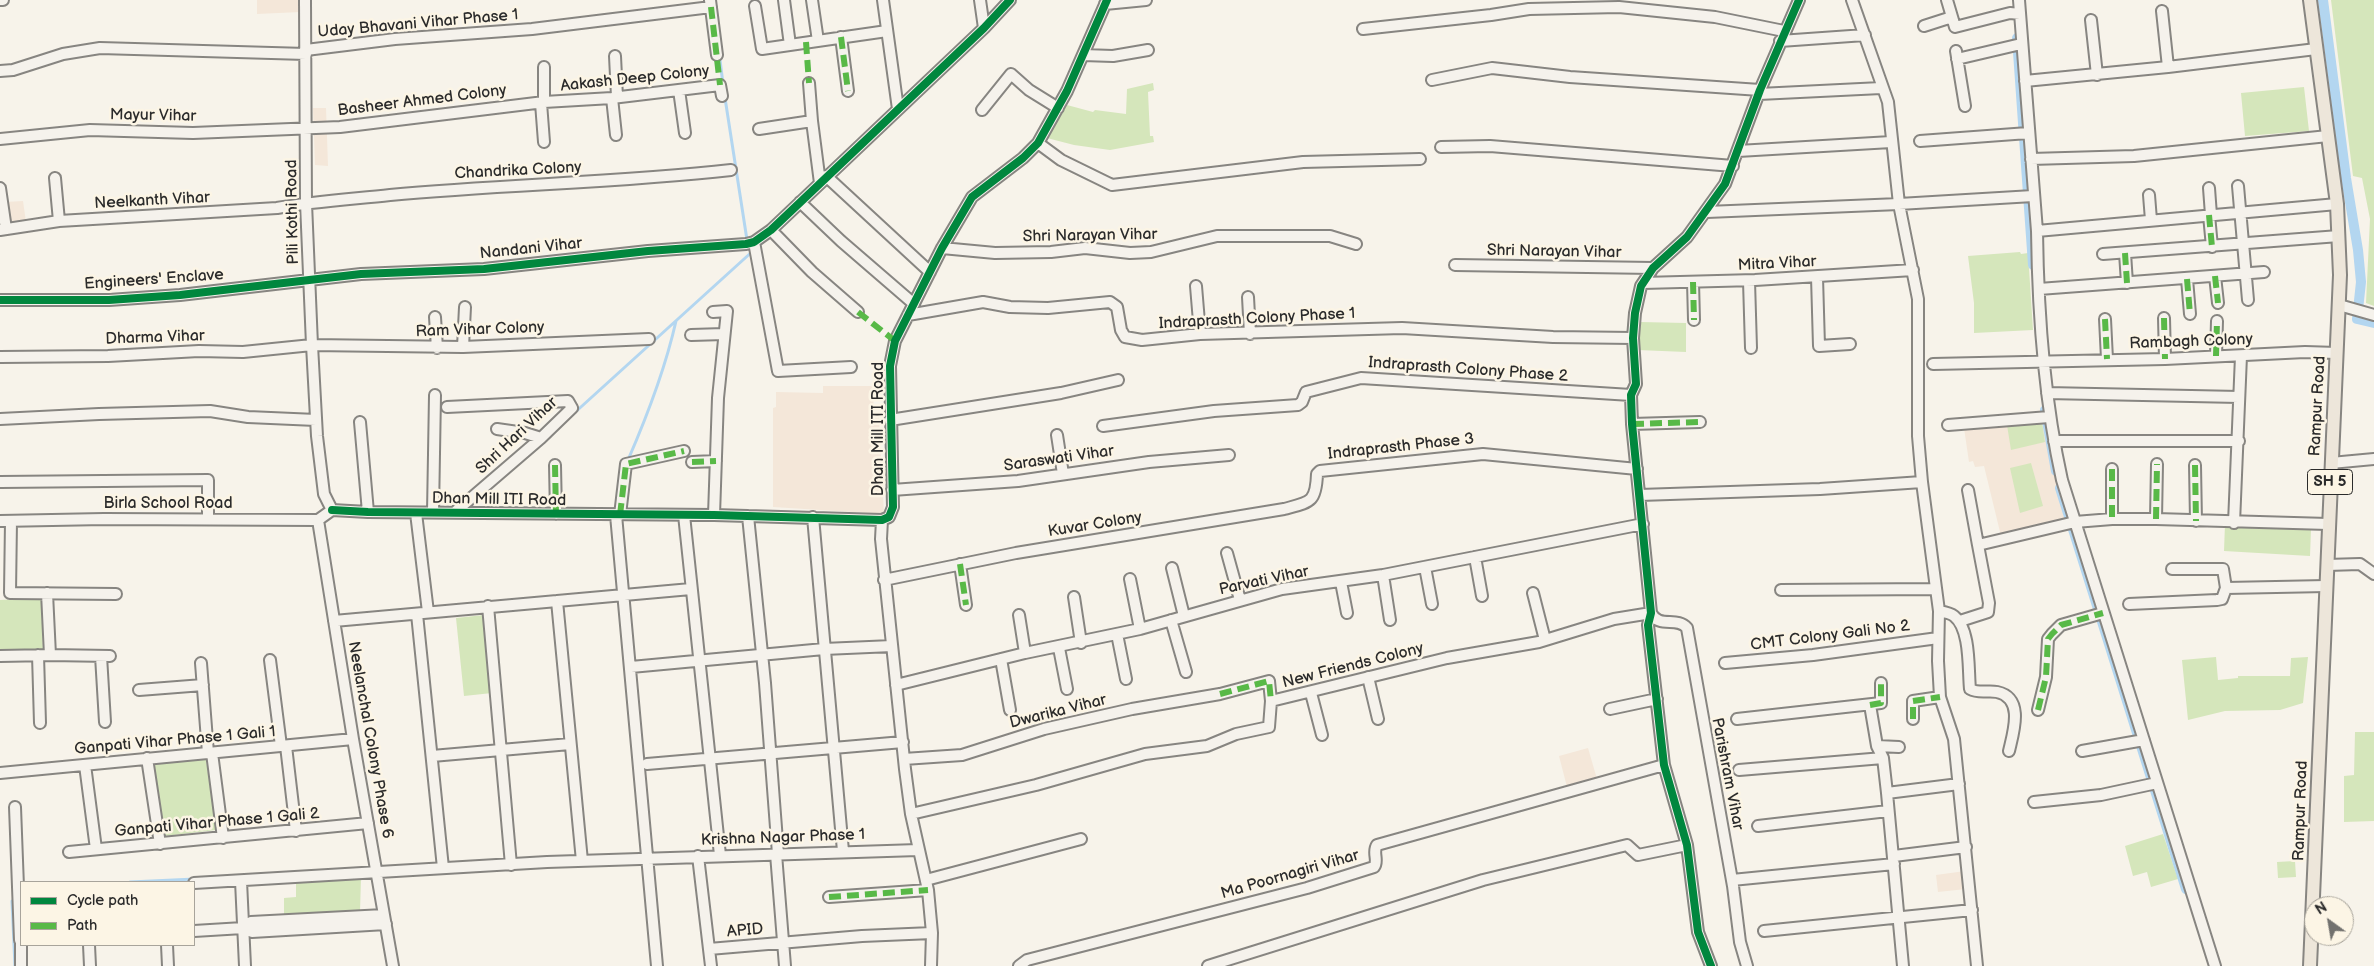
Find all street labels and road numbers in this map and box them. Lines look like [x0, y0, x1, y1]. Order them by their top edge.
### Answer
street label: Uday Bhavani Vihar Phase 1 [317, 6, 519, 42]
street label: Aakash Deep Colony [560, 62, 710, 96]
street label: Basheer Ahmed Colony [336, 81, 508, 121]
street label: Mayur Vihar [110, 106, 196, 126]
street label: Chandrika Colony [454, 158, 582, 184]
street label: Pili Kothi Road [282, 159, 304, 265]
street label: Neelkanth Vihar [94, 188, 210, 214]
street label: Shri Narayan Vihar [1023, 225, 1157, 247]
street label: Nandani Vihar [479, 234, 583, 264]
street label: Shri Narayan Vihar [1487, 241, 1621, 263]
street label: Mitra Vihar [1737, 252, 1817, 276]
street label: Engineers' Enclave [84, 266, 224, 294]
street label: Indraprasth Colony Phase 1 [1158, 304, 1356, 334]
street label: Ram Vihar Colony [415, 318, 545, 342]
street label: Dharma Vihar [105, 327, 205, 349]
street label: Rambagh Colony [2129, 330, 2253, 354]
street label: Indraprasth Colony Phase 2 [1367, 353, 1569, 387]
street label: Rampur Road [2306, 355, 2330, 457]
street label: Dhan Mill ITI Road [869, 362, 889, 496]
street label: Shri Hari Vihar [472, 393, 562, 479]
street label: Indraprasth Phase 3 [1327, 430, 1475, 464]
street label: Saraswati Vihar [1003, 442, 1115, 476]
road number: SH 5 [2308, 470, 2352, 494]
street label: Dhan Mill ITI Road [432, 489, 566, 511]
street label: Birla School Road [103, 494, 233, 514]
street label: Kuvar Colony [1047, 508, 1143, 542]
street label: Parvati Vihar [1217, 562, 1311, 600]
street label: CMT Colony Gali No 2 [1749, 617, 1911, 655]
street label: New Friends Colony [1280, 639, 1426, 693]
street label: Neelanchal Colony Phase 6 [343, 640, 397, 840]
street label: Dwarika Vihar [1008, 691, 1108, 733]
street label: Parishram Vihar [1707, 716, 1747, 832]
street label: Ganpati Vihar Phase 1 Gali 1 [73, 723, 277, 759]
street label: Rampur Road [2290, 760, 2312, 862]
street label: Ganpati Vihar Phase 1 Gali 2 [114, 804, 320, 842]
street label: Krishna Nagar Phase 1 [701, 826, 865, 850]
street label: Ma Poornagiri Vihar [1219, 846, 1361, 904]
street label: APID [726, 920, 764, 942]

